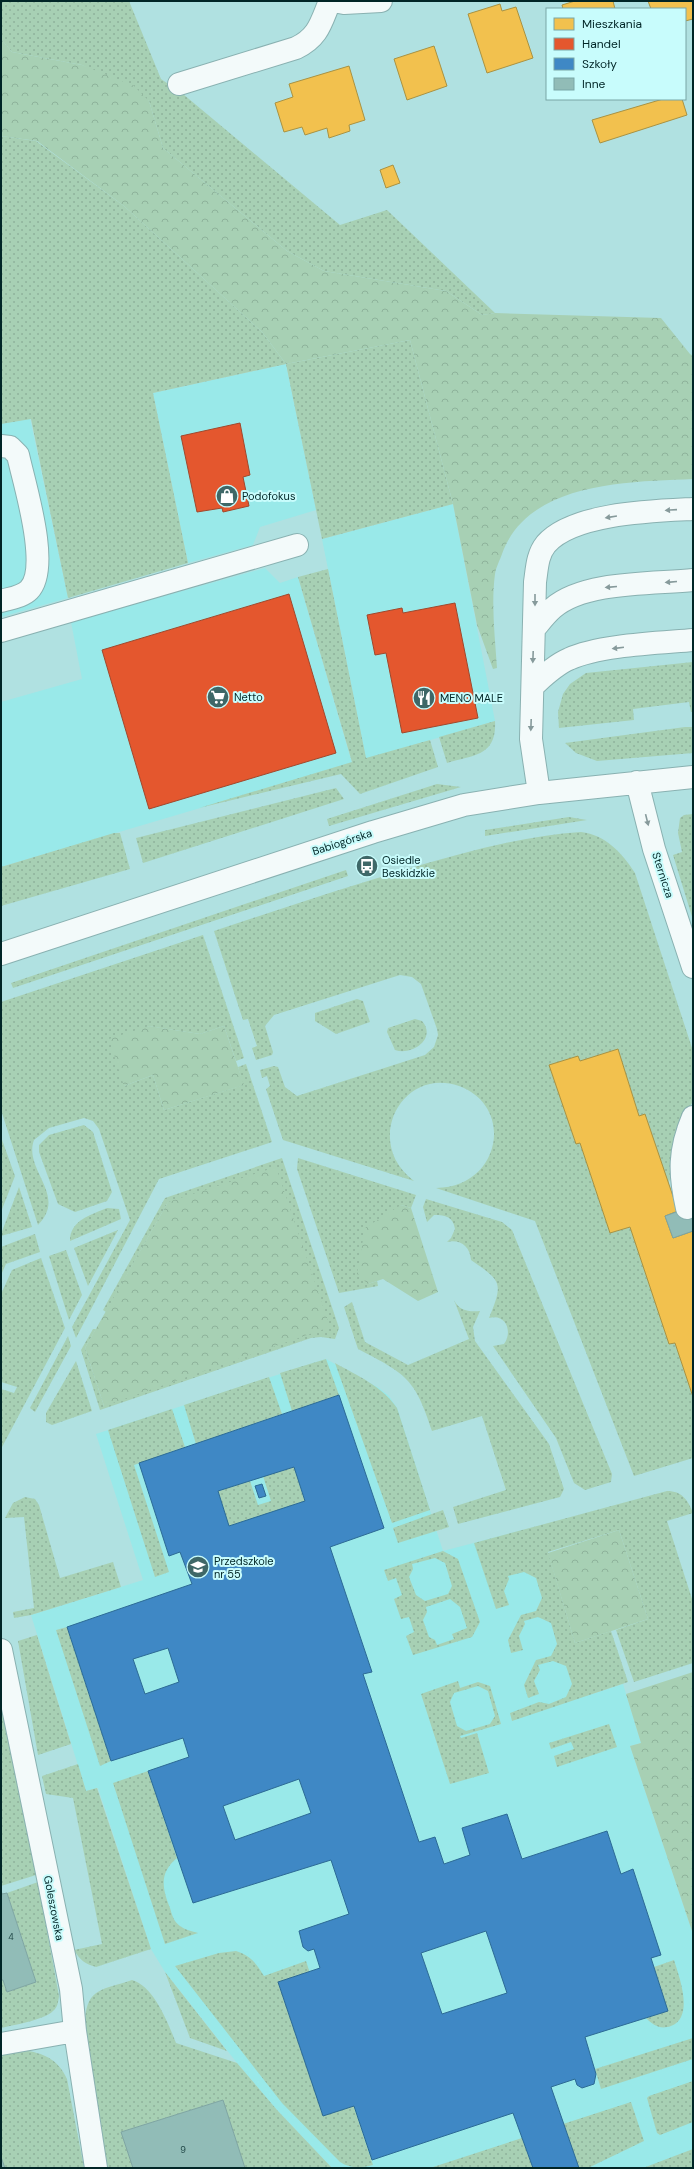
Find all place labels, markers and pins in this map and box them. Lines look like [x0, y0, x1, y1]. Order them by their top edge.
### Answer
shop icon: Podofokus [214, 483, 240, 509]
place label: Podofokus [242, 489, 295, 503]
supermarket icon: Netto [205, 684, 231, 710]
restaurant icon: MENO MALE [411, 685, 437, 711]
place label: Netto [234, 690, 263, 704]
place label: MENO MALE [440, 691, 503, 705]
bus stop icon: Osiedle Beskidzkie [354, 853, 380, 879]
place label: Osiedle Beskidzkie [382, 853, 435, 880]
school or university icon: Przedszkole nr 55 [185, 1554, 211, 1580]
place label: Przedszkole nr 55 [214, 1554, 274, 1581]

